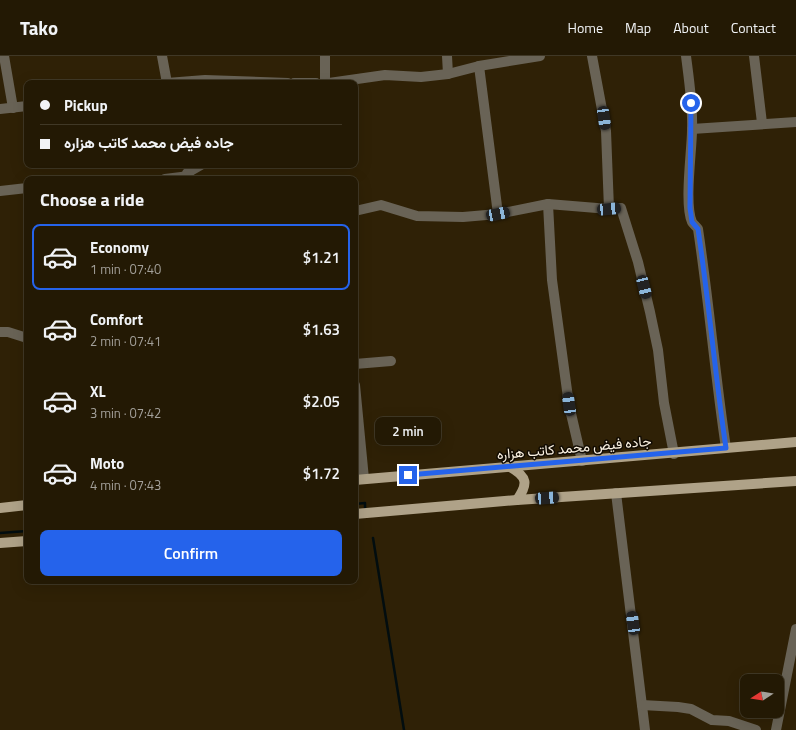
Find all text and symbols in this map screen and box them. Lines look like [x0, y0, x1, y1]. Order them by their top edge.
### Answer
text: Tako [20, 13, 58, 42]
text: Home [568, 17, 603, 38]
text: Map [625, 17, 651, 38]
text: About [673, 17, 709, 38]
text: Contact [731, 17, 776, 38]
text: Pickup [64, 94, 108, 117]
route start [682, 94, 700, 112]
car [596, 105, 612, 131]
text: جاده فیض محمد کاتب هزاره [64, 131, 234, 154]
text: Choose a ride [40, 186, 144, 213]
car [597, 202, 621, 216]
car [485, 206, 511, 222]
text: Economy [90, 236, 149, 259]
icon: car [42, 239, 78, 275]
text: $1.21 [303, 246, 340, 269]
text: 1 min · 07:40 [90, 259, 161, 279]
car [635, 274, 653, 300]
text: Comfort [90, 308, 143, 331]
icon: car [42, 311, 78, 347]
text: $1.63 [303, 318, 340, 341]
text: 2 min · 07:41 [90, 331, 161, 351]
text: XL [90, 380, 106, 403]
icon: car [42, 383, 78, 419]
text: $2.05 [303, 390, 340, 413]
car [561, 391, 577, 417]
text: 3 min · 07:42 [90, 403, 161, 423]
callout: 2 min [375, 417, 441, 445]
text: 2 min [392, 421, 424, 441]
street label: جاده فیض محمد کاتب هزاره [496, 430, 652, 464]
text: Moto [90, 452, 124, 475]
icon: car [42, 455, 78, 491]
text: $1.72 [303, 462, 340, 485]
route end [399, 466, 417, 484]
text: 4 min · 07:43 [90, 475, 161, 495]
car [535, 491, 559, 505]
button: Confirm [40, 530, 342, 576]
car [625, 610, 641, 636]
north arrow [740, 674, 784, 718]
map controls [740, 674, 784, 718]

